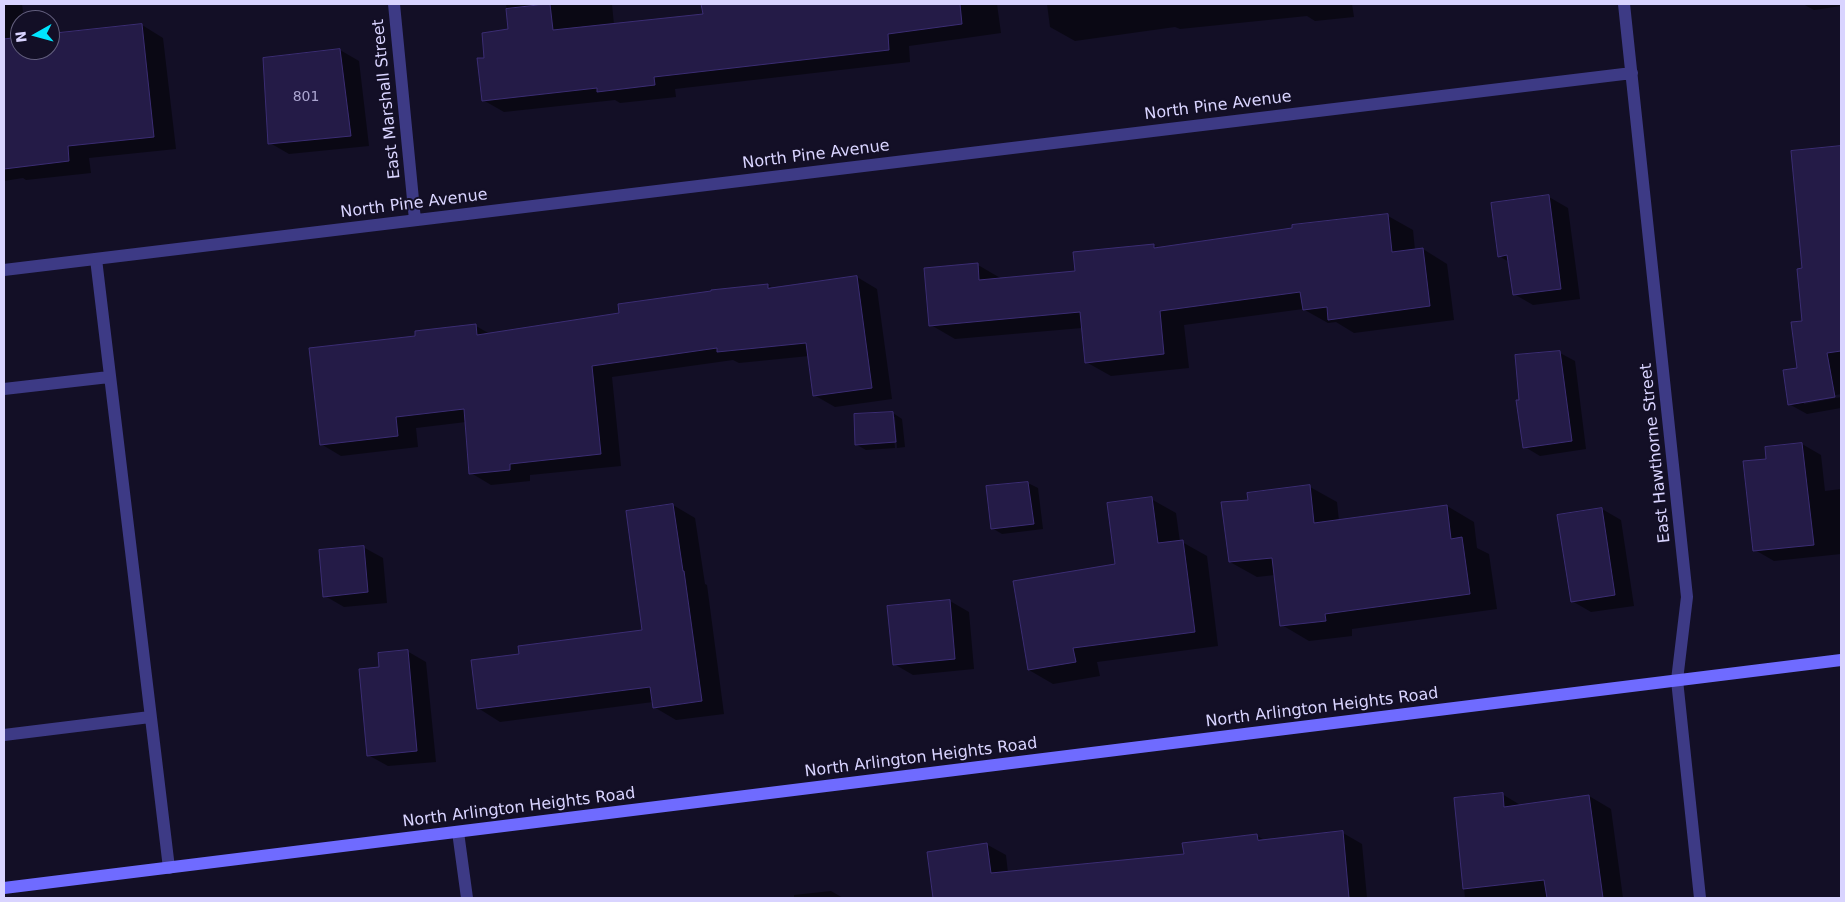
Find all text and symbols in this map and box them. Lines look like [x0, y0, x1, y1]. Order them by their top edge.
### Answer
north arrow [10, 10, 60, 60]
street label: East Marshall Street [369, 18, 405, 180]
text: N [12, 30, 30, 43]
street label: North Pine Avenue [1143, 87, 1293, 125]
house number: 801 [293, 89, 319, 105]
street label: North Pine Avenue [741, 136, 891, 174]
street label: North Pine Avenue [339, 185, 489, 223]
street label: East Hawthorne Street [1637, 362, 1675, 544]
street label: North Arlington Heights Road [1205, 684, 1439, 732]
street label: North Arlington Heights Road [804, 734, 1038, 782]
street label: North Arlington Heights Road [402, 784, 636, 832]

